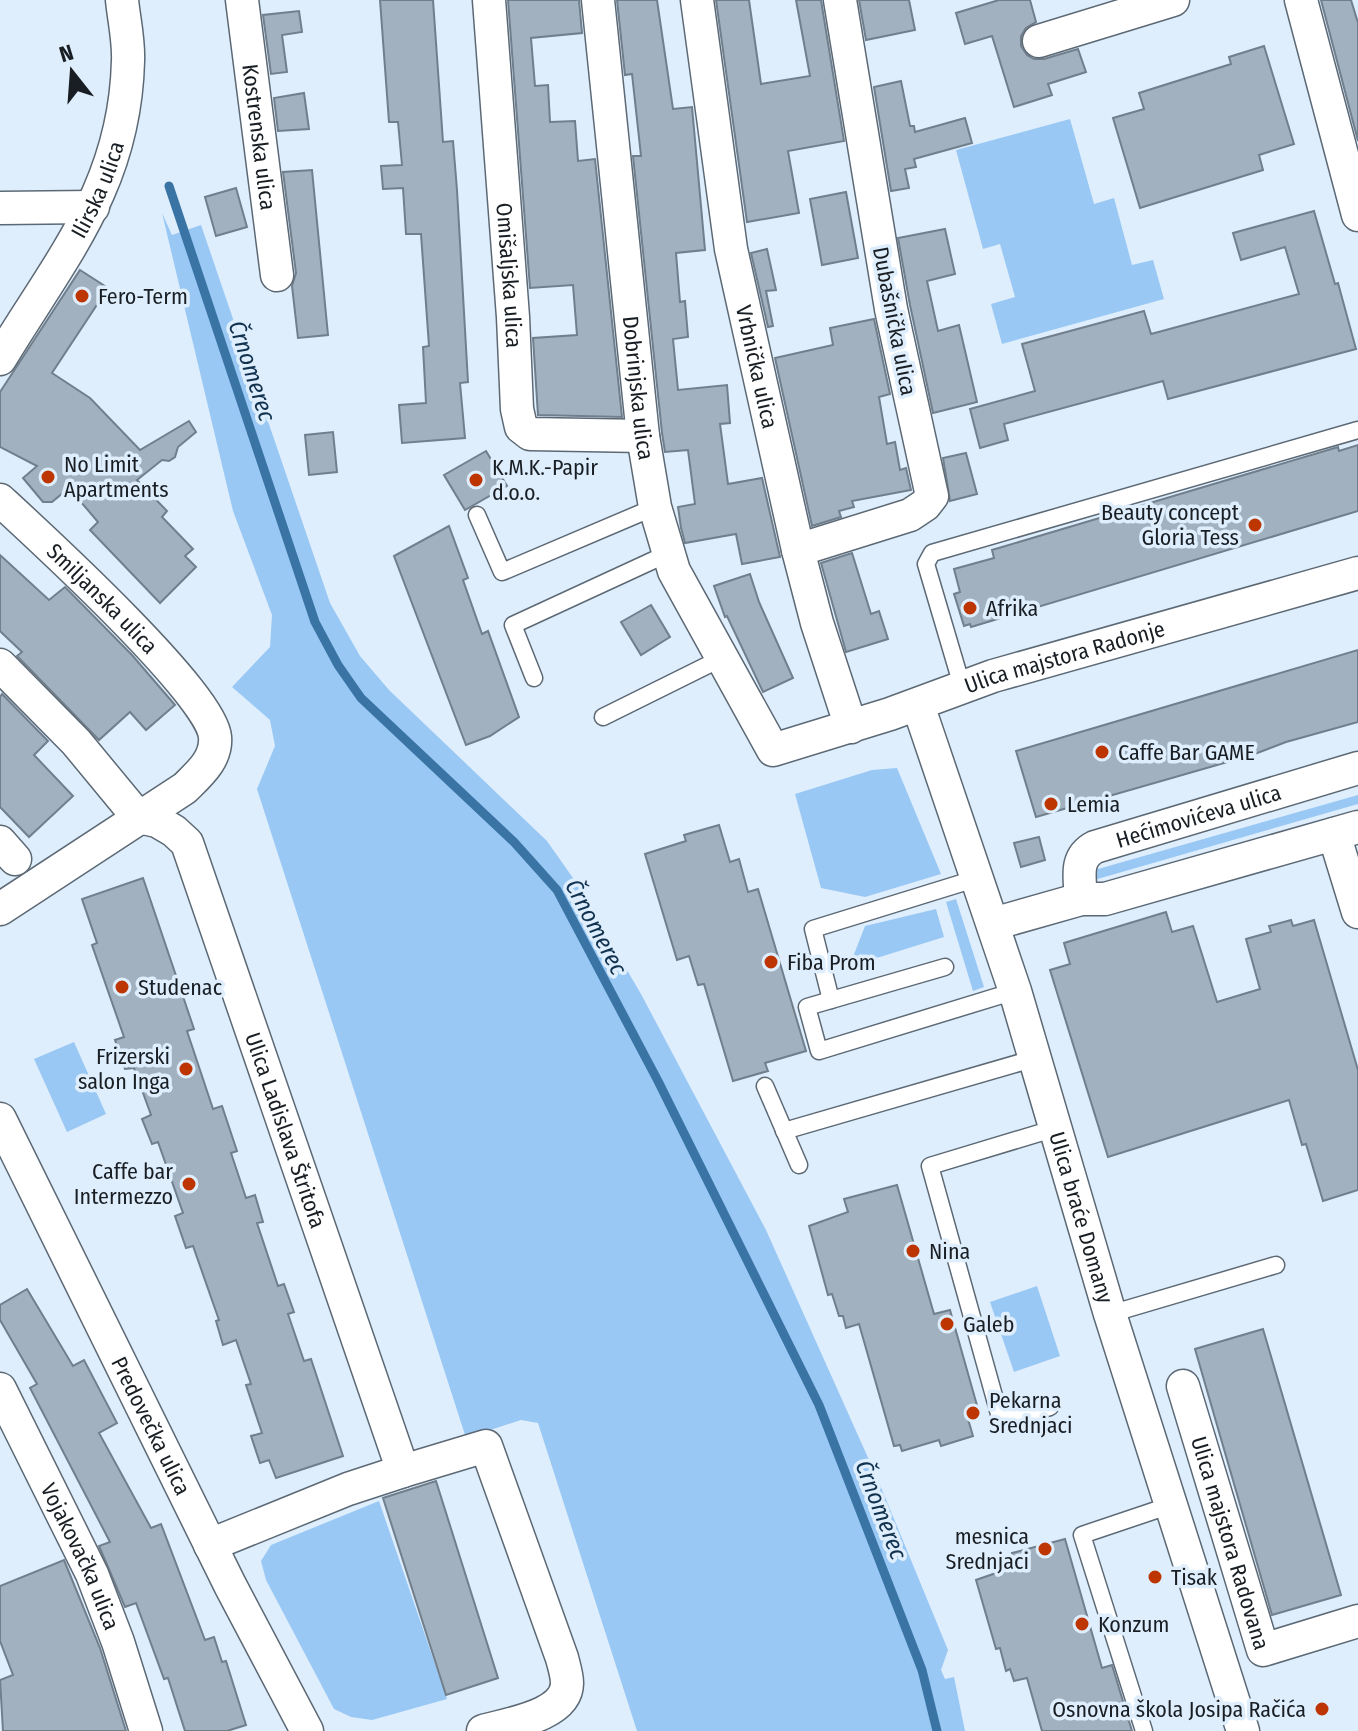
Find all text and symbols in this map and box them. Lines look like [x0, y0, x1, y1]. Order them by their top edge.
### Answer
north arrow [32, 32, 112, 112]
text: N [56, 39, 77, 68]
street label: Kostrenska ulica [236, 62, 282, 212]
street label: Ilirska ulica [65, 138, 130, 243]
street label: Omišaljska ulica [490, 202, 527, 348]
street label: Dubašnička ulica [867, 244, 922, 398]
place label: Fero-Term [98, 283, 188, 310]
marker: Fero-Term [73, 287, 91, 305]
street label: Vrbnička ulica [730, 303, 784, 431]
street label: Dobrinjska ulica [617, 315, 660, 462]
water label: Črnomerec [223, 317, 283, 425]
place label: No Limit Apartments [64, 451, 169, 503]
place label: K.M.K.-Papir d.o.o. [492, 454, 598, 506]
marker: No Limit Apartments [39, 468, 57, 486]
marker: K.M.K.-Papir d.o.o. [467, 471, 485, 489]
place label: Beauty concept Gloria Tess [1101, 499, 1240, 551]
marker: Beauty concept Gloria Tess [1246, 516, 1264, 534]
street label: Smiljanska ulica [41, 538, 163, 660]
place label: Afrika [986, 595, 1038, 622]
marker: Afrika [961, 599, 979, 617]
street label: Ulica majstora Radonje [961, 615, 1168, 699]
place label: Caffe Bar GAME [1118, 739, 1255, 766]
marker: Caffe Bar GAME [1093, 743, 1111, 761]
street label: Hećimovićeva ulica [1113, 779, 1284, 854]
place label: Lemia [1067, 791, 1120, 818]
marker: Lemia [1042, 795, 1060, 813]
water label: Črnomerec [559, 874, 634, 980]
place label: Fiba Prom [787, 949, 876, 976]
marker: Fiba Prom [762, 953, 780, 971]
place label: Studenac [138, 974, 223, 1001]
marker: Studenac [113, 978, 131, 996]
street label: Ulica Ladislava Štritofa [239, 1029, 331, 1232]
place label: Frizerski salon Inga [78, 1043, 170, 1095]
marker: Frizerski salon Inga [177, 1060, 195, 1078]
street label: Ulica braće Domany [1043, 1129, 1119, 1307]
place label: Caffe bar Intermezzo [74, 1158, 173, 1210]
marker: Caffe bar Intermezzo [180, 1175, 198, 1193]
place label: Nina [929, 1238, 970, 1265]
marker: Nina [904, 1242, 922, 1260]
place label: Galeb [963, 1311, 1014, 1338]
marker: Galeb [938, 1315, 956, 1333]
street label: Predovečka ulica [105, 1352, 196, 1500]
place label: Pekarna Srednjaci [989, 1387, 1073, 1439]
marker: Pekarna Srednjaci [964, 1404, 982, 1422]
street label: Ulica majstora Radovana [1185, 1433, 1275, 1653]
water label: Črnomerec [849, 1456, 914, 1564]
street label: Vojakovačka ulica [35, 1479, 125, 1634]
place label: mesnica Srednjaci [945, 1523, 1029, 1575]
marker: mesnica Srednjaci [1036, 1540, 1054, 1558]
place label: Tisak [1171, 1564, 1218, 1591]
marker: Tisak [1146, 1568, 1164, 1586]
place label: Konzum [1098, 1611, 1169, 1638]
marker: Konzum [1073, 1615, 1091, 1633]
place label: Osnovna škola Josipa Račića [1052, 1696, 1306, 1723]
marker: Osnovna škola Josipa Račića [1313, 1700, 1331, 1718]

